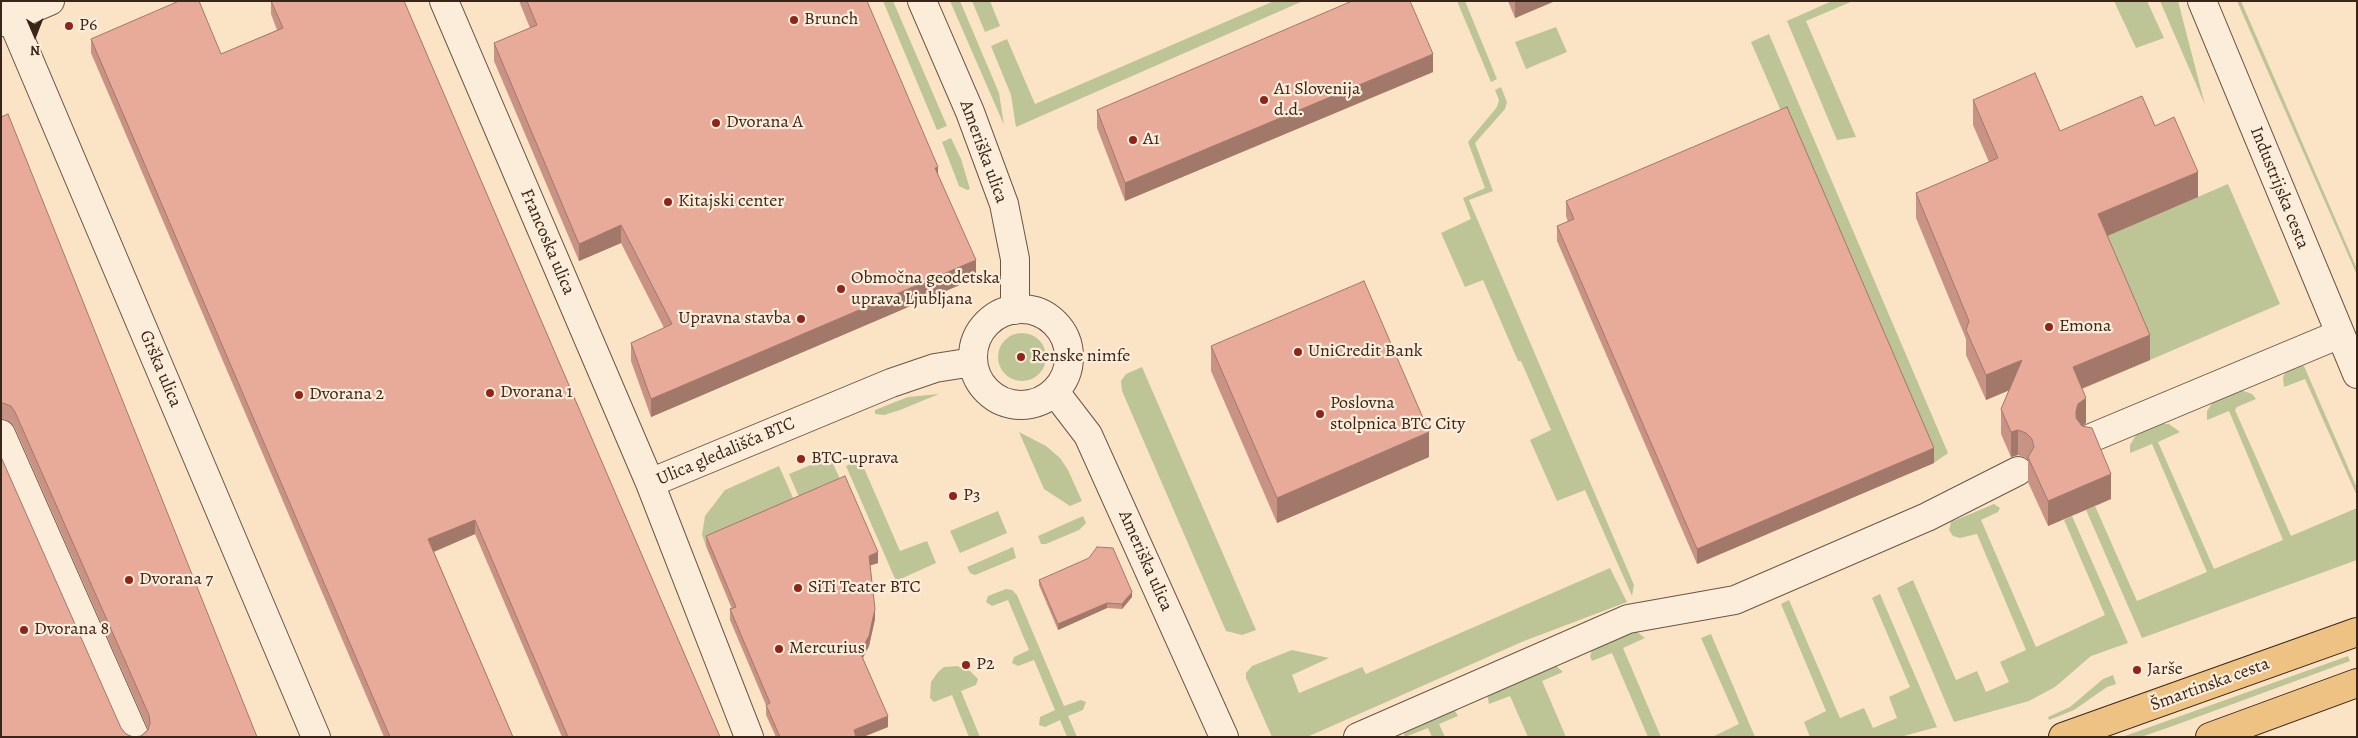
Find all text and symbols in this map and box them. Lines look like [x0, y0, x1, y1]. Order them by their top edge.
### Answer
place label: Brunch [804, 9, 858, 31]
north arrow [10, 10, 60, 60]
marker: Brunch [788, 14, 800, 26]
place label: P6 [79, 15, 97, 37]
marker: P6 [63, 20, 75, 32]
text: N [30, 41, 41, 60]
place label: A1 Slovenija d.d. [1274, 79, 1360, 122]
marker: A1 Slovenija d.d. [1258, 94, 1270, 106]
street label: Ameriška ulica [954, 98, 1012, 206]
place label: Dvorana A [726, 112, 803, 134]
marker: Dvorana A [710, 117, 722, 129]
street label: Industrijska cesta [2245, 124, 2313, 252]
place label: A1 [1143, 129, 1160, 151]
marker: A1 [1127, 134, 1139, 146]
street label: Francoska ulica [515, 186, 579, 298]
place label: Kitajski center [678, 191, 784, 213]
marker: Kitajski center [662, 196, 674, 208]
place label: Območna geodetska uprava Ljubljana [851, 268, 1000, 310]
marker: Območna geodetska uprava Ljubljana [835, 283, 847, 295]
place label: Upravna stavba [678, 308, 791, 330]
marker: Upravna stavba [795, 313, 807, 325]
place label: Emona [2059, 316, 2111, 338]
marker: Emona [2043, 321, 2055, 333]
street label: Grška ulica [134, 327, 186, 411]
place label: UniCredit Bank [1308, 341, 1423, 363]
place label: Renske nimfe [1031, 346, 1130, 368]
marker: UniCredit Bank [1292, 346, 1304, 358]
marker: Renske nimfe [1015, 351, 1027, 363]
place label: Dvorana 1 [500, 382, 573, 404]
place label: Dvorana 2 [309, 384, 384, 406]
marker: Dvorana 1 [484, 387, 496, 399]
marker: Dvorana 2 [293, 389, 305, 401]
place label: Poslovna stolpnica BTC City [1330, 393, 1465, 436]
marker: Poslovna stolpnica BTC City [1314, 408, 1326, 420]
street label: Ulica gledališča BTC [654, 413, 798, 491]
place label: BTC-uprava [811, 448, 899, 470]
marker: BTC-uprava [795, 453, 807, 465]
place label: P3 [963, 485, 980, 507]
marker: P3 [947, 490, 959, 502]
street label: Ameriška ulica [1113, 507, 1177, 615]
place label: Dvorana 7 [139, 569, 213, 591]
marker: Dvorana 7 [123, 574, 135, 586]
place label: SiTi Teater BTC [808, 577, 921, 599]
marker: SiTi Teater BTC [792, 582, 804, 594]
place label: Dvorana 8 [34, 619, 109, 641]
marker: Dvorana 8 [18, 624, 30, 636]
place label: Mercurius [789, 638, 865, 660]
marker: Mercurius [773, 643, 785, 655]
street label: Šmartinska cesta [2147, 653, 2273, 717]
place label: P2 [976, 654, 994, 676]
marker: P2 [960, 659, 972, 671]
place label: Jarše [2147, 659, 2183, 681]
marker: Jarše [2131, 664, 2143, 676]

